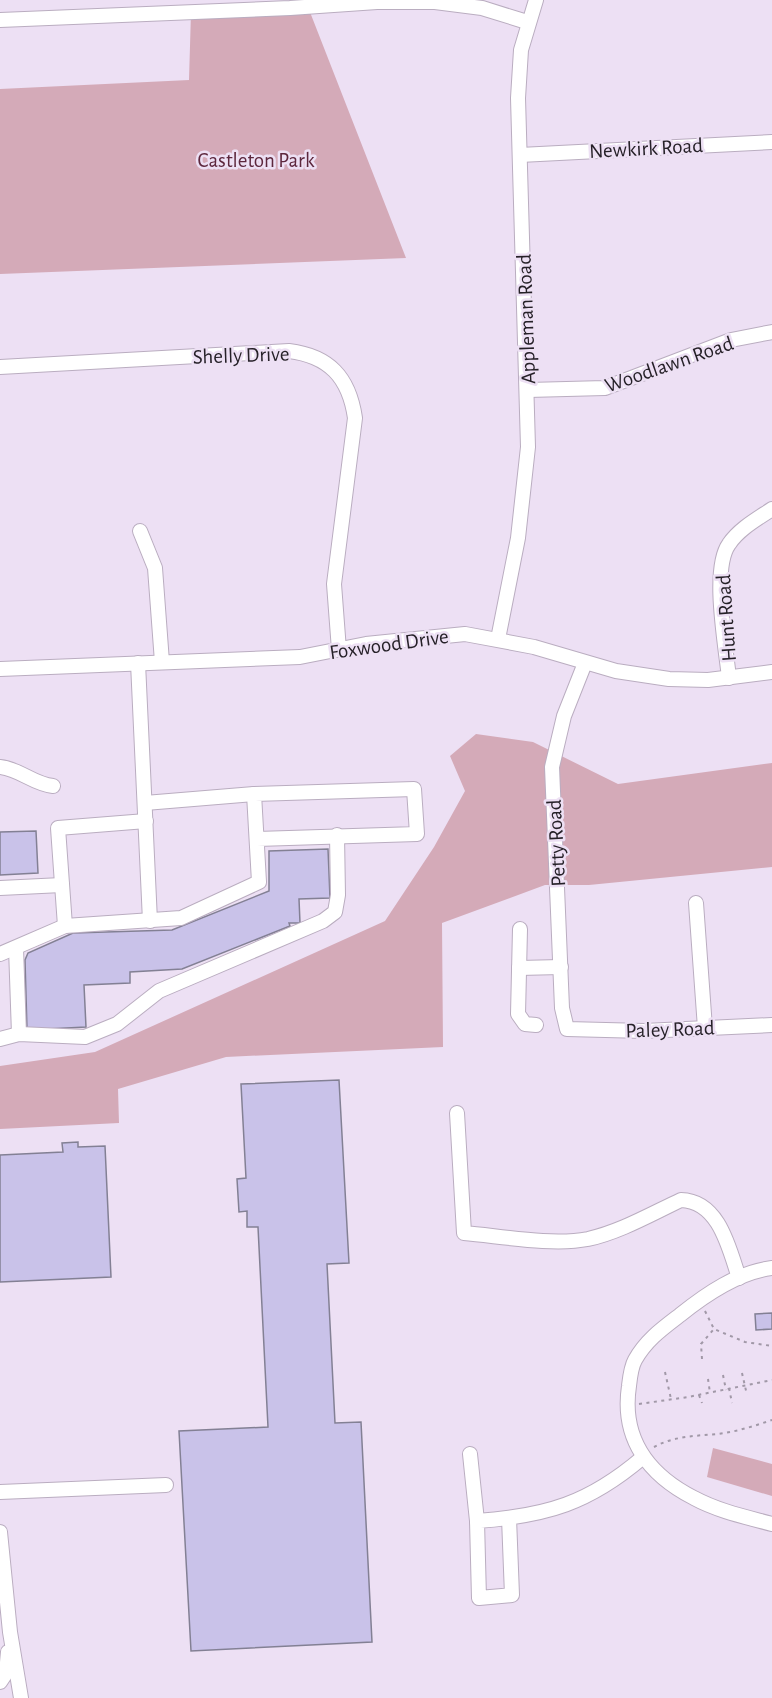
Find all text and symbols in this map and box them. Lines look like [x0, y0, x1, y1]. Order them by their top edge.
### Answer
street label: Newkirk Road [589, 135, 704, 162]
park label: Castleton Park [197, 150, 315, 171]
street label: Appleman Road [514, 253, 539, 384]
street label: Woodlawn Road [602, 333, 736, 396]
street label: Shelly Drive [192, 343, 290, 368]
street label: Hunt Road [713, 574, 740, 662]
street label: Foxwood Drive [328, 626, 450, 663]
street label: Petty Road [544, 799, 569, 887]
street label: Paley Road [625, 1017, 715, 1042]

